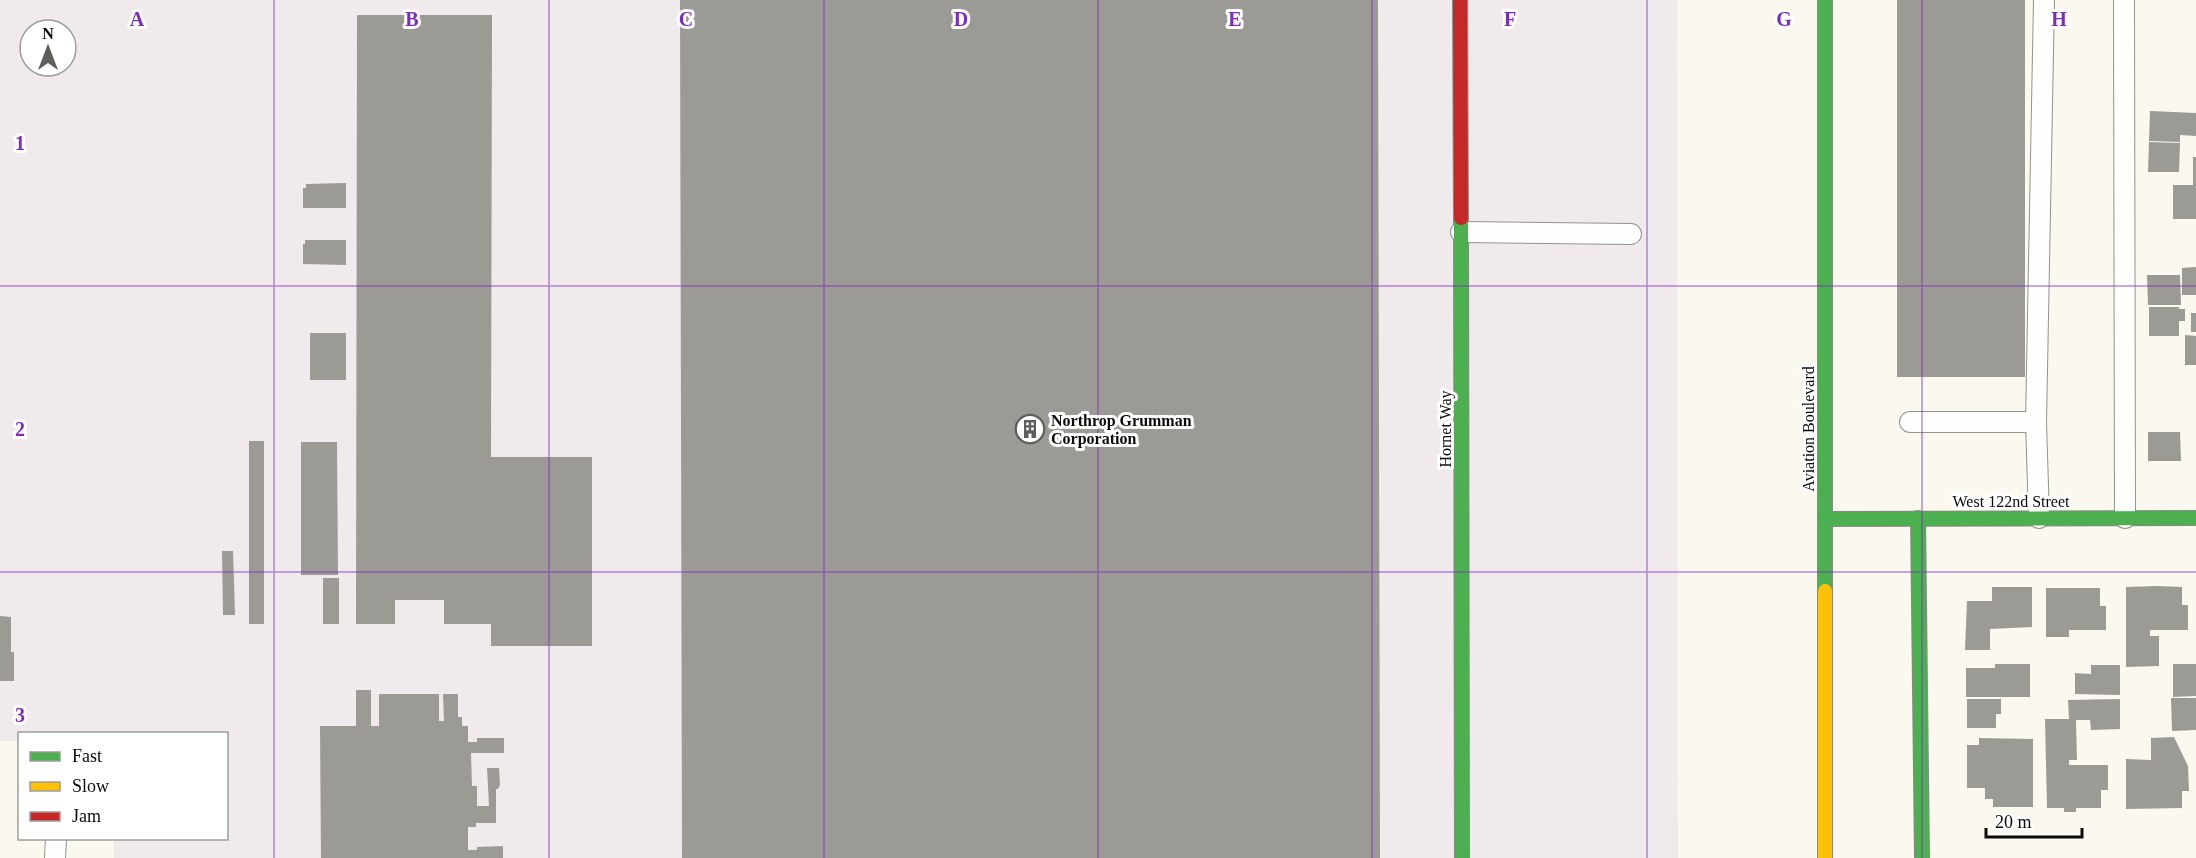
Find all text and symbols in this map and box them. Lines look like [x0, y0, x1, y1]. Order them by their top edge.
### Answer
text: A [130, 8, 145, 30]
text: B [405, 8, 419, 30]
text: C [679, 8, 693, 30]
text: D [954, 8, 968, 30]
text: E [1228, 8, 1242, 30]
text: F [1504, 8, 1516, 30]
text: G [1776, 8, 1792, 30]
text: H [2051, 8, 2067, 30]
north arrow [18, 18, 78, 78]
text: N [42, 25, 54, 42]
text: 1 [15, 132, 25, 154]
street label: Aviation Boulevard [1800, 366, 1817, 492]
street label: Hornet Way [1437, 390, 1455, 468]
place label: Northrop Grumman Corporation [1051, 412, 1192, 448]
building icon: Northrop Grumman Corporation [1014, 413, 1046, 445]
text: 2 [15, 418, 25, 440]
street label: West 122nd Street [1953, 493, 2070, 510]
text: 3 [15, 704, 25, 726]
legend [18, 732, 228, 840]
text: Fast [72, 746, 102, 766]
text: Slow [72, 776, 109, 796]
scale bar [1986, 801, 2082, 839]
text: Jam [72, 806, 101, 826]
text: 20 m [1995, 812, 2032, 832]

